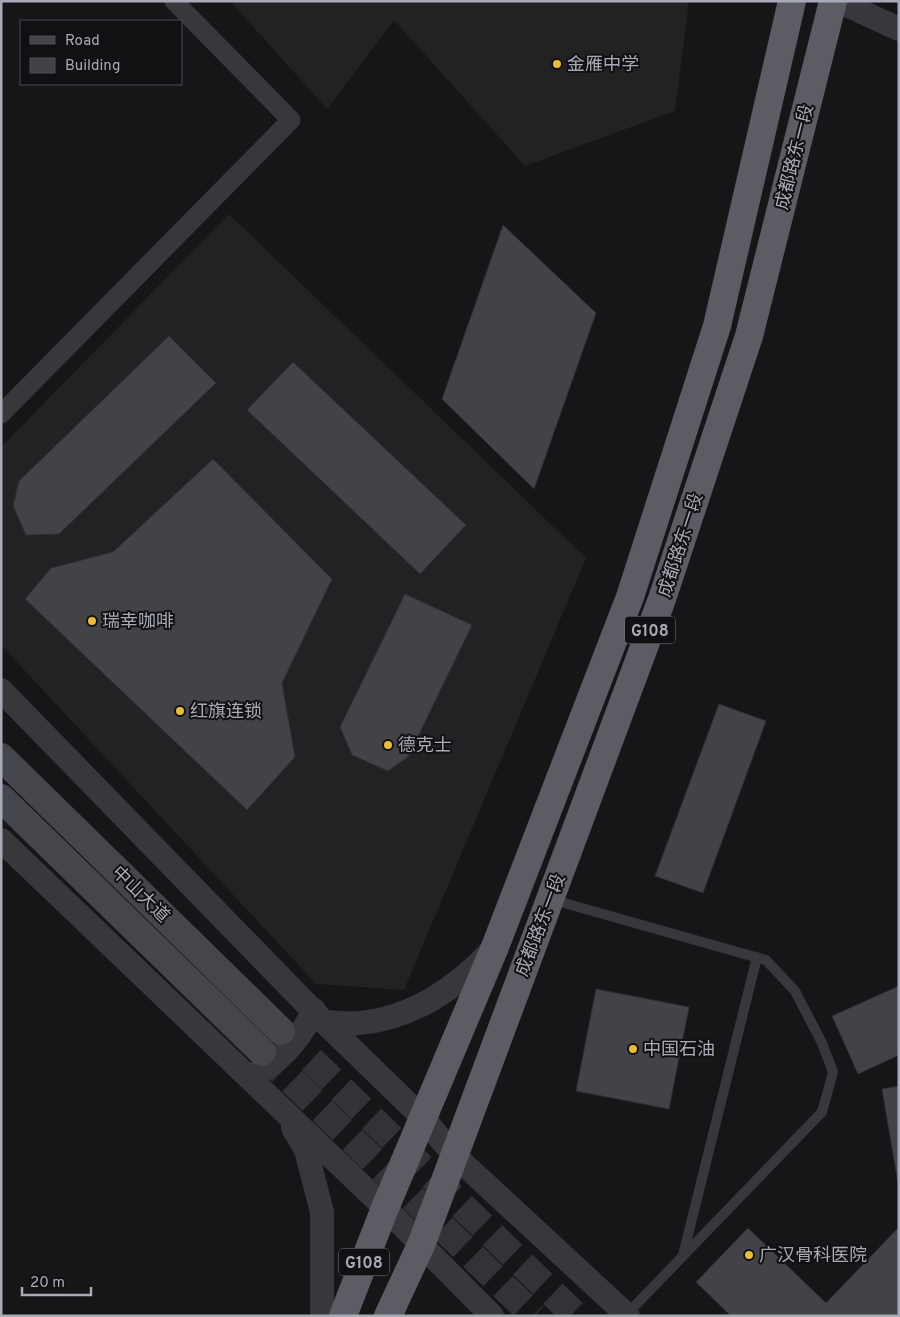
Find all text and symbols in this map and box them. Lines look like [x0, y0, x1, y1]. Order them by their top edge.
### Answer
legend [20, 20, 182, 85]
text: Road [65, 32, 100, 51]
place label: 金雁中学 [567, 54, 639, 77]
text: Building [65, 57, 120, 76]
marker: 金雁中学 [551, 58, 563, 70]
street label: 成都路东一段 [771, 102, 820, 213]
street label: 成都路东一段 [654, 491, 709, 600]
place label: 瑞幸咖啡 [102, 611, 174, 634]
marker: 瑞幸咖啡 [86, 615, 98, 627]
road number: G108 [625, 616, 675, 644]
place label: 红旗连锁 [190, 701, 262, 724]
marker: 红旗连锁 [174, 705, 186, 717]
place label: 德克士 [398, 735, 452, 758]
marker: 德克士 [382, 739, 394, 751]
street label: 中山大道 [106, 862, 174, 928]
street label: 成都路东一段 [511, 871, 571, 980]
place label: 中国石油 [643, 1039, 715, 1062]
marker: 中国石油 [627, 1043, 639, 1055]
place label: 广汉骨科医院 [759, 1245, 867, 1268]
road number: G108 [339, 1248, 389, 1276]
marker: 广汉骨科医院 [743, 1249, 755, 1261]
scale bar [22, 1264, 91, 1296]
text: 20 m [30, 1274, 65, 1293]

